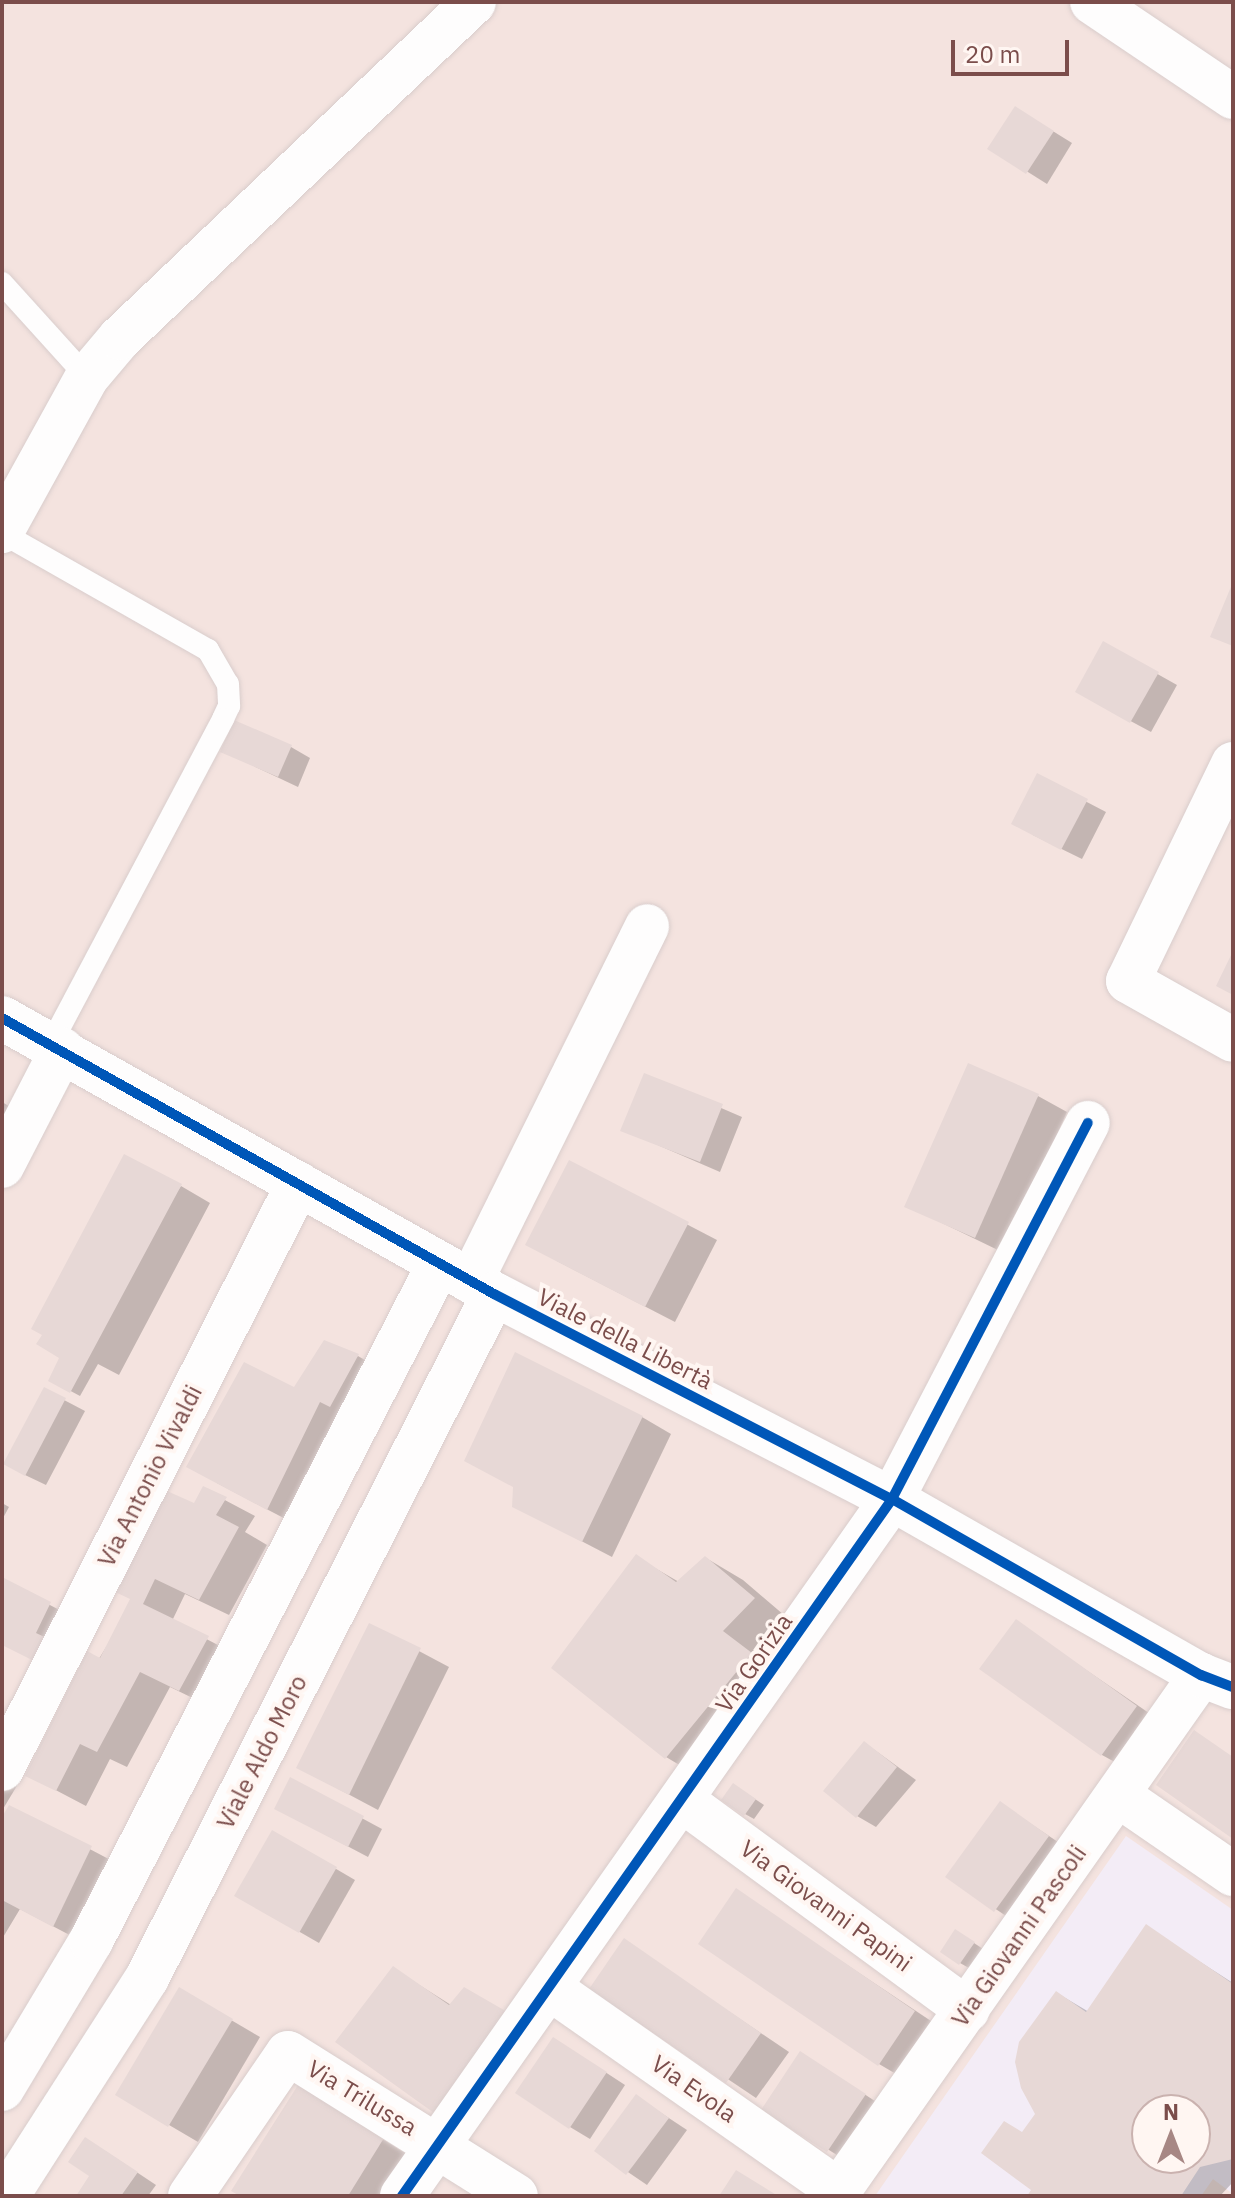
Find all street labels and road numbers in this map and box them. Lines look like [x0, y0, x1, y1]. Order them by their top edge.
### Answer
street label: Viale della Libertà [533, 1282, 717, 1396]
street label: Via Antonio Vivaldi [92, 1380, 208, 1572]
street label: Via Gorizia [710, 1608, 798, 1718]
street label: Viale Aldo Moro [211, 1670, 313, 1834]
street label: Via Giovanni Papini [735, 1834, 917, 1978]
street label: Via Giovanni Pascoli [946, 1840, 1092, 2032]
street label: Via Evola [646, 2049, 742, 2129]
street label: Via Trilussa [302, 2054, 422, 2142]

